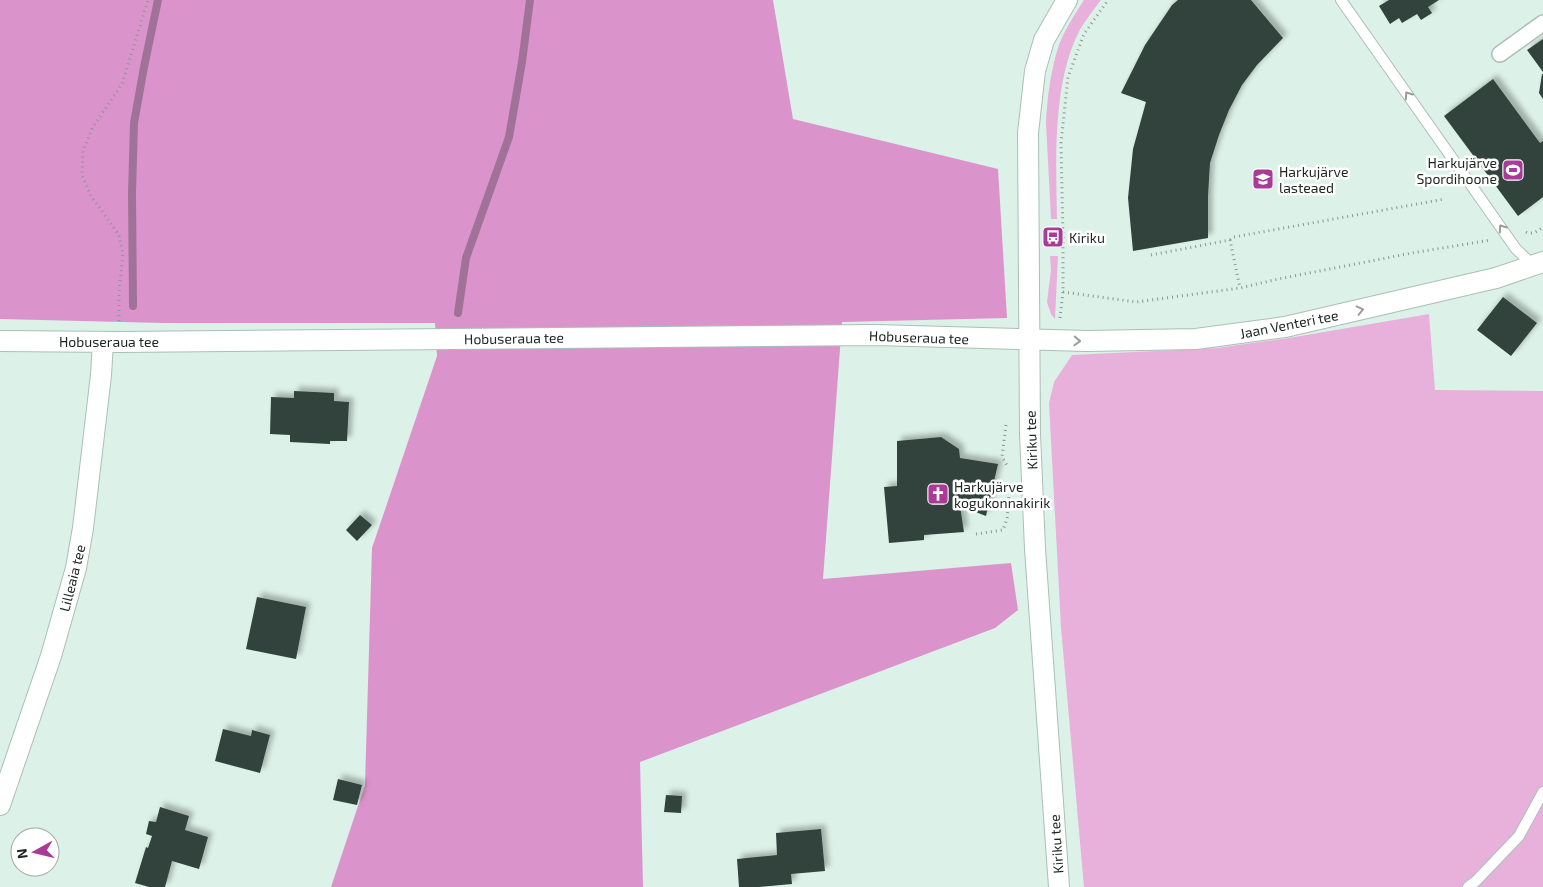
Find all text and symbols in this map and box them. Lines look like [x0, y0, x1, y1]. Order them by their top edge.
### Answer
one-way arrow [1405, 91, 1414, 101]
place label: Harkujärve Spordihoone [1416, 154, 1497, 187]
sports icon: Harkujärve Spordihoone [1501, 158, 1525, 182]
place label: Harkujärve lasteaed [1279, 163, 1348, 196]
school or university icon: Harkujärve lasteaed [1251, 167, 1275, 191]
one-way arrow [1499, 224, 1508, 234]
bus stop icon: Kiriku [1041, 225, 1065, 249]
place label: Kiriku [1069, 229, 1105, 246]
one-way arrow [1355, 305, 1364, 316]
street label: Jaan Venteri tee [1238, 306, 1340, 342]
street label: Hobuseraua tee [869, 327, 969, 347]
street label: Hobuseraua tee [464, 329, 564, 347]
street label: Hobuseraua tee [59, 333, 159, 350]
one-way arrow [1074, 335, 1082, 346]
street label: Kiriku tee [1021, 410, 1041, 470]
place label: Harkujärve kogukonnakirik [954, 478, 1050, 511]
church icon: Harkujärve kogukonnakirik [926, 482, 950, 506]
street label: Lilleaia tee [55, 543, 89, 613]
street label: Kiriku tee [1045, 814, 1067, 874]
north arrow [10, 827, 60, 877]
text: N [13, 848, 31, 860]

